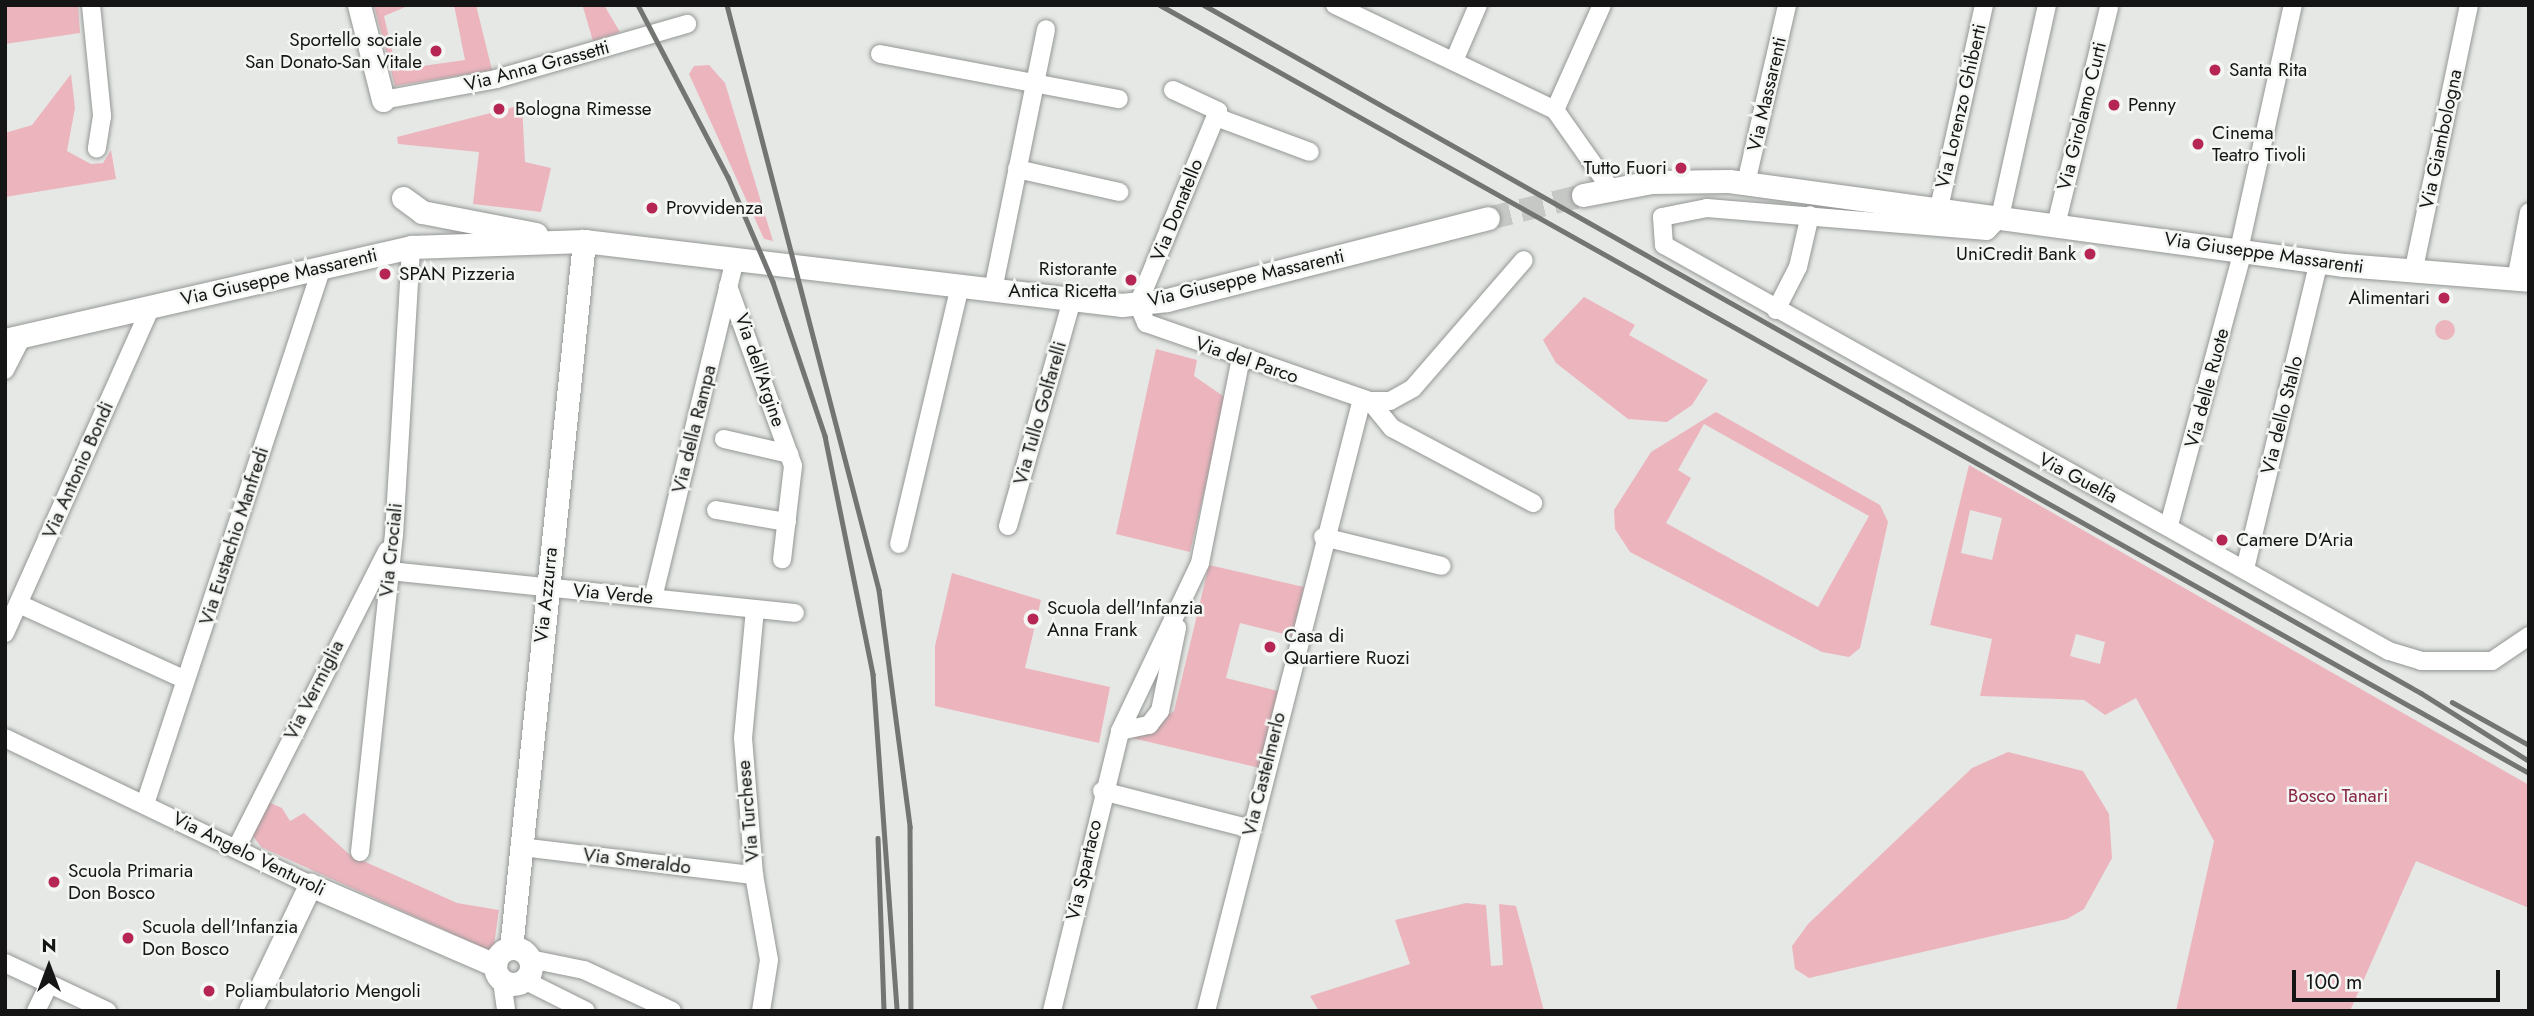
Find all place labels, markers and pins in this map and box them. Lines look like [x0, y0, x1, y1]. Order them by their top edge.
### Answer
place label: Sportello sociale San Donato-San Vitale [245, 29, 422, 73]
marker: Sportello sociale San Donato-San Vitale [428, 43, 444, 59]
place label: Santa Rita [2229, 59, 2307, 81]
marker: Santa Rita [2207, 62, 2223, 78]
place label: Penny [2128, 94, 2176, 116]
marker: Penny [2106, 97, 2122, 113]
place label: Bologna Rimesse [515, 98, 652, 120]
marker: Bologna Rimesse [489, 99, 509, 119]
place label: Cinema Teatro Tivoli [2212, 122, 2306, 166]
marker: Cinema Teatro Tivoli [2190, 136, 2206, 152]
place label: Tutto Fuori [1584, 157, 1667, 179]
marker: Tutto Fuori [1673, 160, 1689, 176]
place label: Provvidenza [666, 197, 763, 219]
marker: Provvidenza [644, 200, 660, 216]
place label: UniCredit Bank [1956, 243, 2076, 265]
marker: UniCredit Bank [2082, 246, 2098, 262]
place label: Ristorante Antica Ricetta [1008, 258, 1117, 302]
place label: SPAN Pizzeria [399, 263, 515, 285]
marker: SPAN Pizzeria [377, 266, 393, 282]
marker: Ristorante Antica Ricetta [1123, 272, 1139, 288]
place label: Alimentari [2348, 287, 2430, 309]
marker: Alimentari [2436, 290, 2452, 306]
place label: Camere D'Aria [2236, 529, 2353, 551]
marker: Camere D'Aria [2214, 532, 2230, 548]
place label: Scuola dell'Infanzia Anna Frank [1047, 597, 1203, 641]
marker: Scuola dell'Infanzia Anna Frank [1025, 611, 1041, 627]
place label: Casa di Quartiere Ruozi [1284, 625, 1410, 669]
marker: Casa di Quartiere Ruozi [1262, 639, 1278, 655]
place label: Scuola Primaria Don Bosco [68, 860, 193, 904]
marker: Scuola Primaria Don Bosco [46, 874, 62, 890]
place label: Scuola dell'Infanzia Don Bosco [142, 916, 298, 960]
marker: Scuola dell'Infanzia Don Bosco [120, 930, 136, 946]
place label: Poliambulatorio Mengoli [225, 980, 421, 1002]
marker: Poliambulatorio Mengoli [199, 981, 219, 1001]

